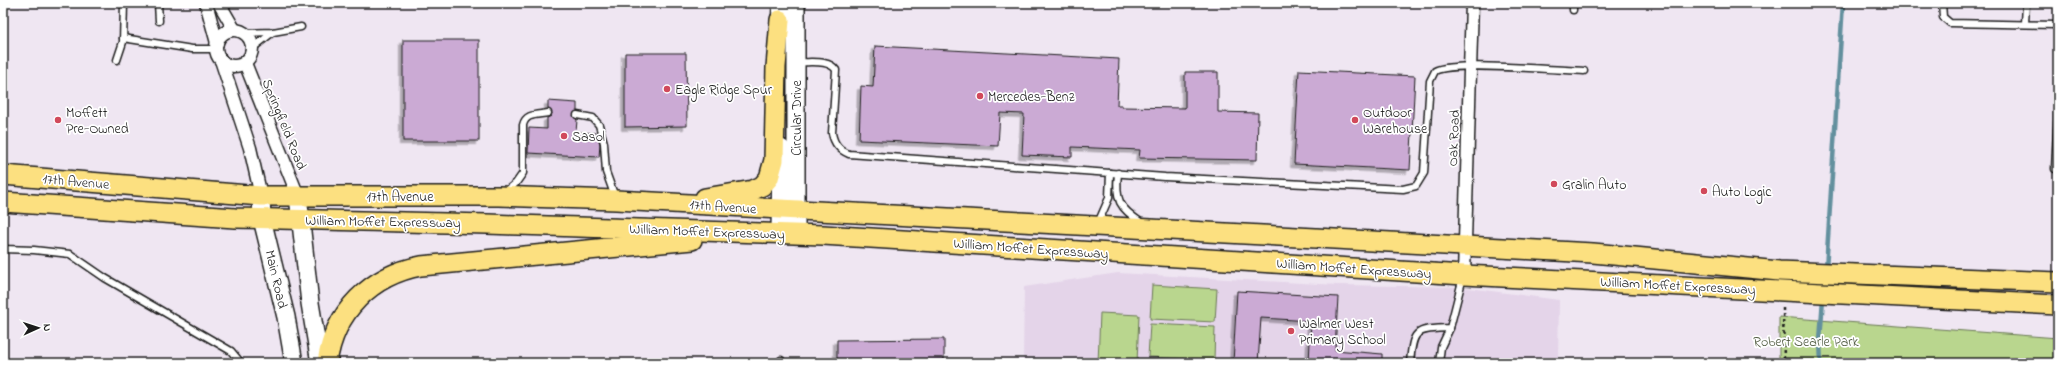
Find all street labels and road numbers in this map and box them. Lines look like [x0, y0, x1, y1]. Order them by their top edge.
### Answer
street label: Springfield Road [255, 76, 311, 174]
street label: Circular Drive [787, 79, 808, 156]
street label: Oak Road [1443, 109, 1466, 167]
street label: 17th Avenue [42, 169, 111, 196]
street label: 17th Avenue [367, 187, 434, 208]
street label: 17th Avenue [689, 195, 758, 220]
street label: William Moffet Expressway [305, 211, 461, 235]
street label: William Moffet Expressway [629, 219, 785, 247]
street label: William Moffet Expressway [953, 234, 1109, 266]
street label: Main Road [259, 248, 292, 311]
street label: William Moffet Expressway [1276, 254, 1432, 286]
street label: William Moffet Expressway [1600, 272, 1756, 302]

